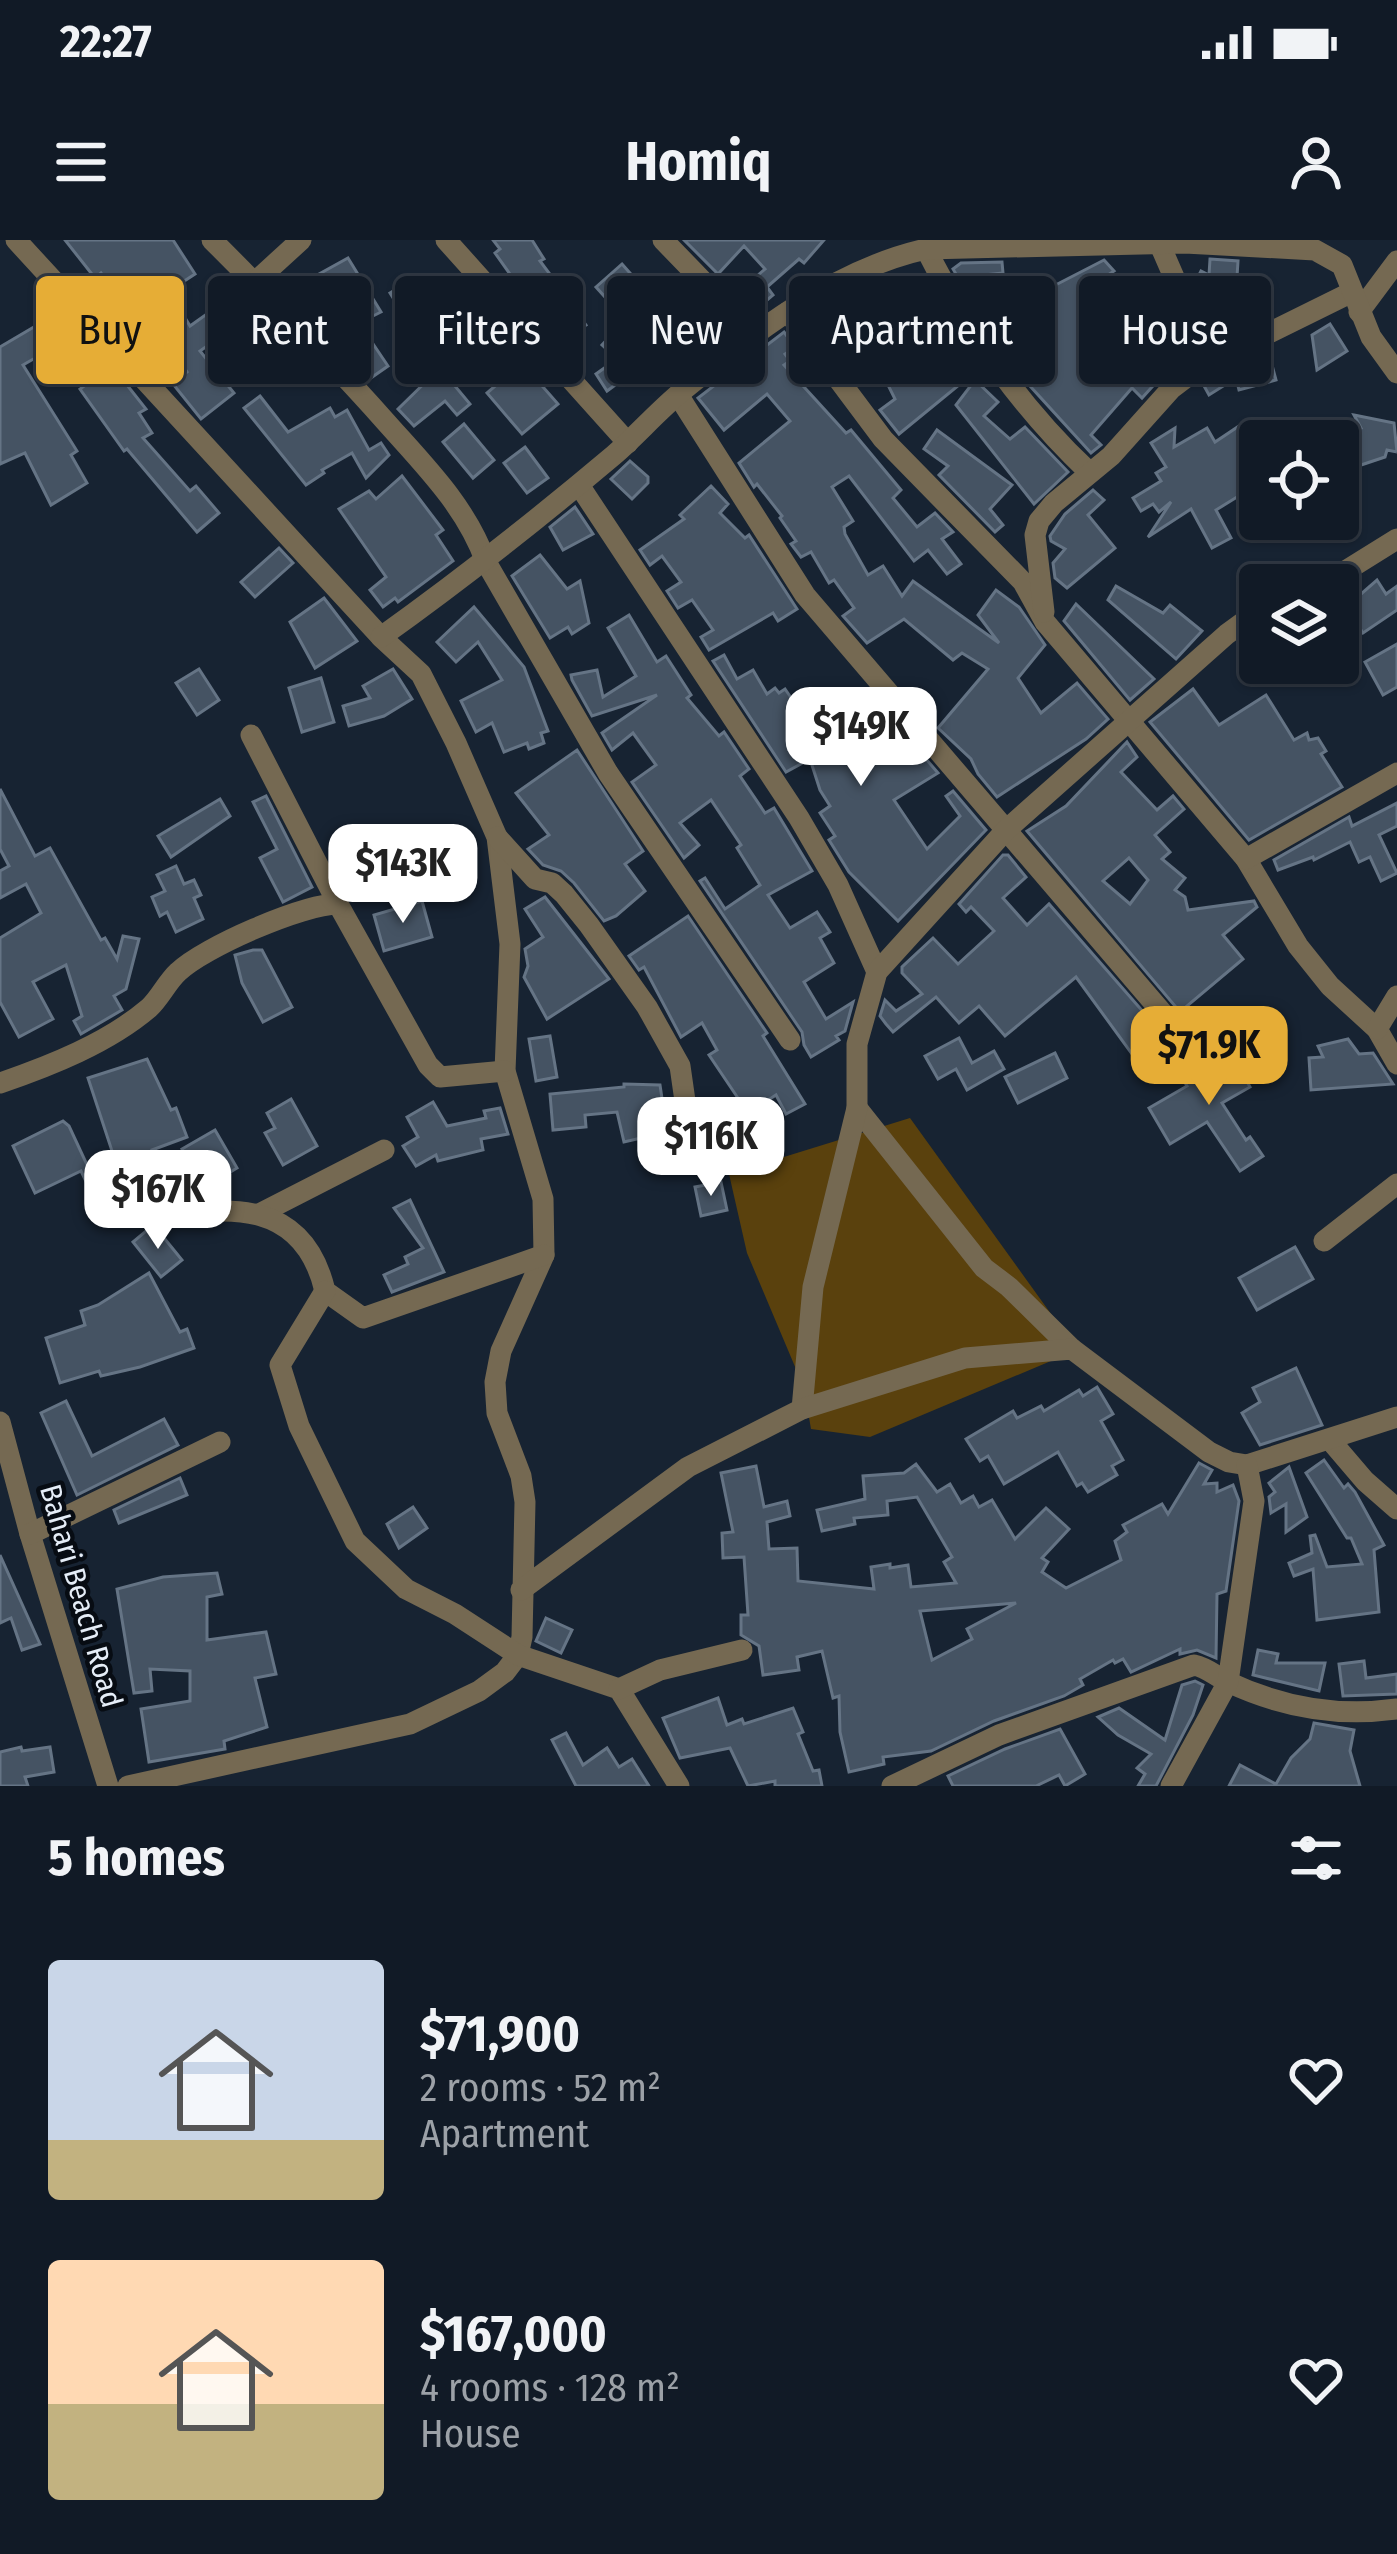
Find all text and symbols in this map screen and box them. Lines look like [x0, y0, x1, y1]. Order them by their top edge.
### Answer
text: 22:27 [60, 15, 152, 69]
icon: menu [48, 129, 114, 195]
icon: person [1283, 129, 1349, 195]
text: Homiq [626, 130, 771, 194]
chip: Buy [36, 276, 184, 384]
chip: Rent [208, 276, 371, 384]
chip: Filters [395, 276, 583, 384]
chip: New [607, 276, 765, 384]
chip: Apartment [789, 276, 1055, 384]
chip: House [1079, 276, 1271, 384]
map controls [1239, 420, 1359, 684]
button: locate [1239, 420, 1359, 540]
button: layers [1239, 564, 1359, 684]
pin: $149K [777, 687, 945, 789]
text: $149K [813, 703, 909, 749]
pin: $143K [319, 824, 487, 926]
text: $143K [355, 840, 451, 886]
pin: $71.9K [1111, 1006, 1307, 1108]
text: $71.9K [1158, 1022, 1260, 1068]
pin: $116K [627, 1097, 795, 1199]
text: $116K [664, 1113, 758, 1159]
pin: $167K [74, 1150, 242, 1252]
text: $167K [111, 1166, 205, 1212]
street label: Bahari Beach Road [32, 1480, 130, 1712]
icon: filters [1283, 1825, 1349, 1891]
text: 5 homes [48, 1827, 225, 1889]
text: $71,900 [420, 2003, 580, 2065]
icon: home [144, 2008, 288, 2152]
icon: heart [1283, 2047, 1349, 2113]
text: 2 rooms · 52 m² [420, 2065, 661, 2111]
text: Apartment [420, 2111, 589, 2157]
text: $167,000 [420, 2303, 607, 2365]
icon: home [144, 2308, 288, 2452]
icon: heart [1283, 2347, 1349, 2413]
text: 4 rooms · 128 m² [420, 2365, 680, 2411]
text: House [420, 2411, 520, 2457]

